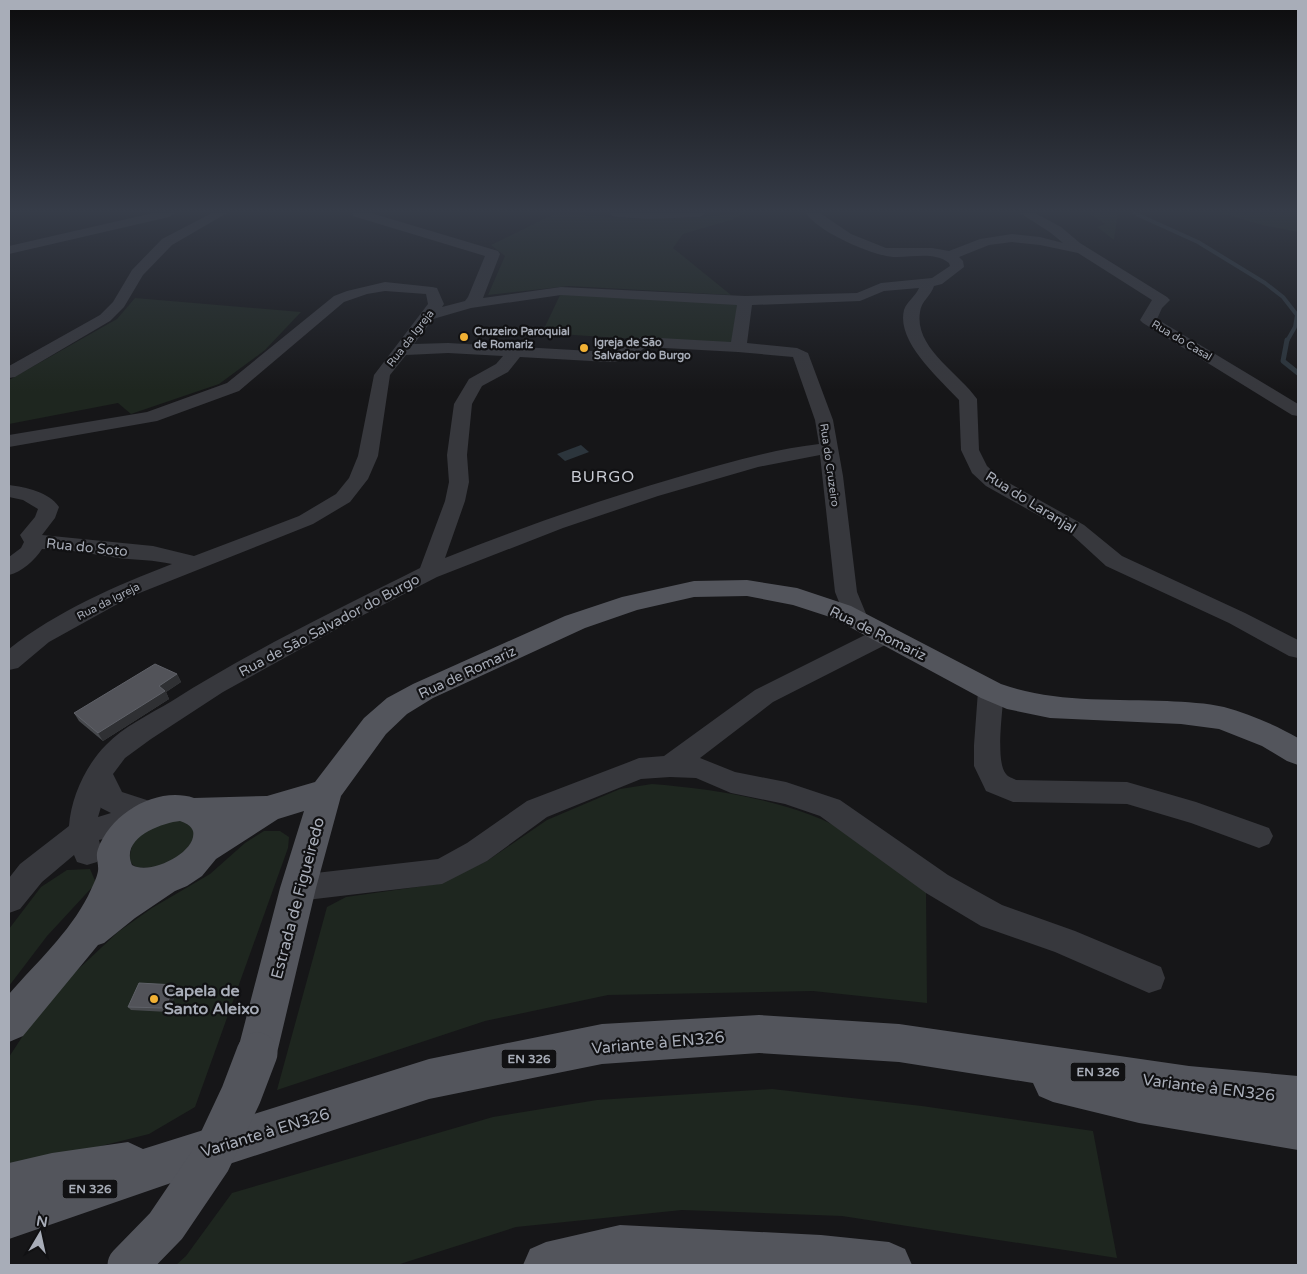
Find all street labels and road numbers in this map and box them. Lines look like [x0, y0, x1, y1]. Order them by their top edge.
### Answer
street label: Rua da Igreja [384, 307, 437, 369]
street label: Rua do Casal [1149, 317, 1214, 364]
street label: Rua do Cruzeiro [817, 423, 842, 508]
street label: Rua do Laranjal [982, 468, 1079, 537]
street label: Rua do Soto [45, 535, 129, 560]
street label: Rua de São Salvador do Burgo [236, 570, 422, 680]
street label: Rua da Igreja [75, 580, 142, 623]
street label: Rua de Romariz [827, 603, 929, 664]
street label: Rua de Romariz [416, 642, 519, 702]
street label: Estrada de Figueiredo [267, 815, 329, 981]
street label: Variante à EN326 [591, 1027, 725, 1059]
road number: EN 326 [502, 1050, 556, 1068]
road number: EN 326 [1070, 1062, 1126, 1082]
street label: Variante à EN326 [1141, 1070, 1276, 1106]
street label: Variante à EN326 [199, 1104, 332, 1162]
road number: EN 326 [62, 1180, 118, 1198]

